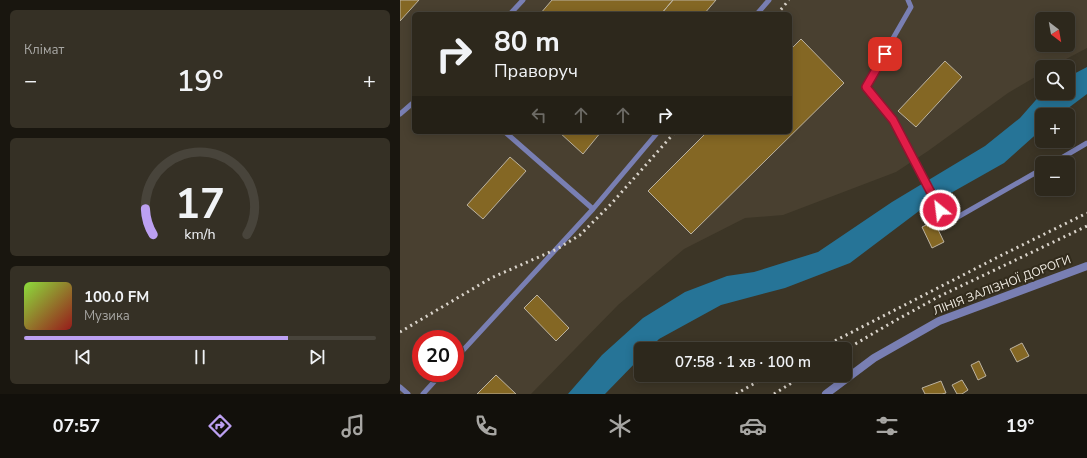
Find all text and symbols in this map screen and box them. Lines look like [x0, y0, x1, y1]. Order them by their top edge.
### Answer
north arrow [1035, 12, 1075, 52]
map controls [1035, 12, 1075, 196]
text: 80 m [494, 23, 560, 61]
icon: right [428, 28, 480, 80]
pin [868, 37, 902, 71]
text: Клімат [24, 41, 64, 59]
icon: arrive [874, 43, 896, 65]
text: Праворуч [494, 59, 578, 83]
button: search [1035, 60, 1075, 100]
text: 19° [176, 61, 224, 102]
text: − [24, 66, 37, 96]
text: + [363, 66, 376, 96]
icon: left [528, 104, 550, 126]
icon: ahead [570, 104, 592, 126]
icon: ahead [612, 104, 634, 126]
icon: right [654, 104, 676, 126]
button: + [1035, 108, 1075, 148]
button: − [1035, 156, 1075, 196]
text: 17 [175, 176, 225, 233]
position arrow [919, 189, 961, 231]
text: km/h [184, 225, 216, 244]
street label: ЛІНІЯ ЗАЛІЗНОЇ ДОРОГИ [931, 251, 1073, 319]
text: 100.0 FM [84, 287, 149, 307]
text: Музика [84, 307, 130, 325]
speed limit sign: 20 [412, 330, 464, 382]
icon: previous [72, 346, 94, 368]
icon: pause [189, 346, 211, 368]
icon: next [306, 346, 328, 368]
text: 07:58 · 1 хв · 100 m [675, 352, 811, 372]
icon: directions [206, 412, 234, 440]
icon: music [339, 412, 367, 440]
icon: phone [472, 412, 500, 440]
icon: climate [606, 412, 634, 440]
icon: car [739, 412, 767, 440]
icon: filters [873, 412, 901, 440]
text: 07:57 [53, 414, 100, 438]
text: 19° [1006, 414, 1034, 438]

